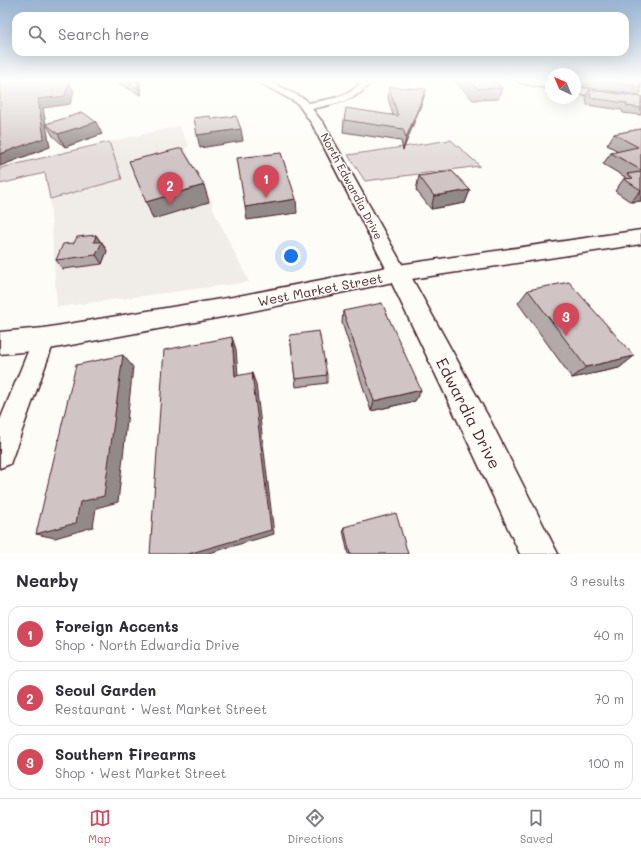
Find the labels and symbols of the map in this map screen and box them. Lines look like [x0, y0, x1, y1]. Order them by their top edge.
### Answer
north arrow [545, 68, 581, 104]
street label: North Edwardia Drive [318, 130, 387, 242]
pin: 1 [253, 165, 279, 198]
pin: 2 [157, 172, 183, 205]
your location [281, 246, 301, 266]
street label: West Market Street [256, 269, 384, 309]
pin: 3 [553, 303, 579, 336]
street label: Edwardia Drive [432, 354, 506, 472]

